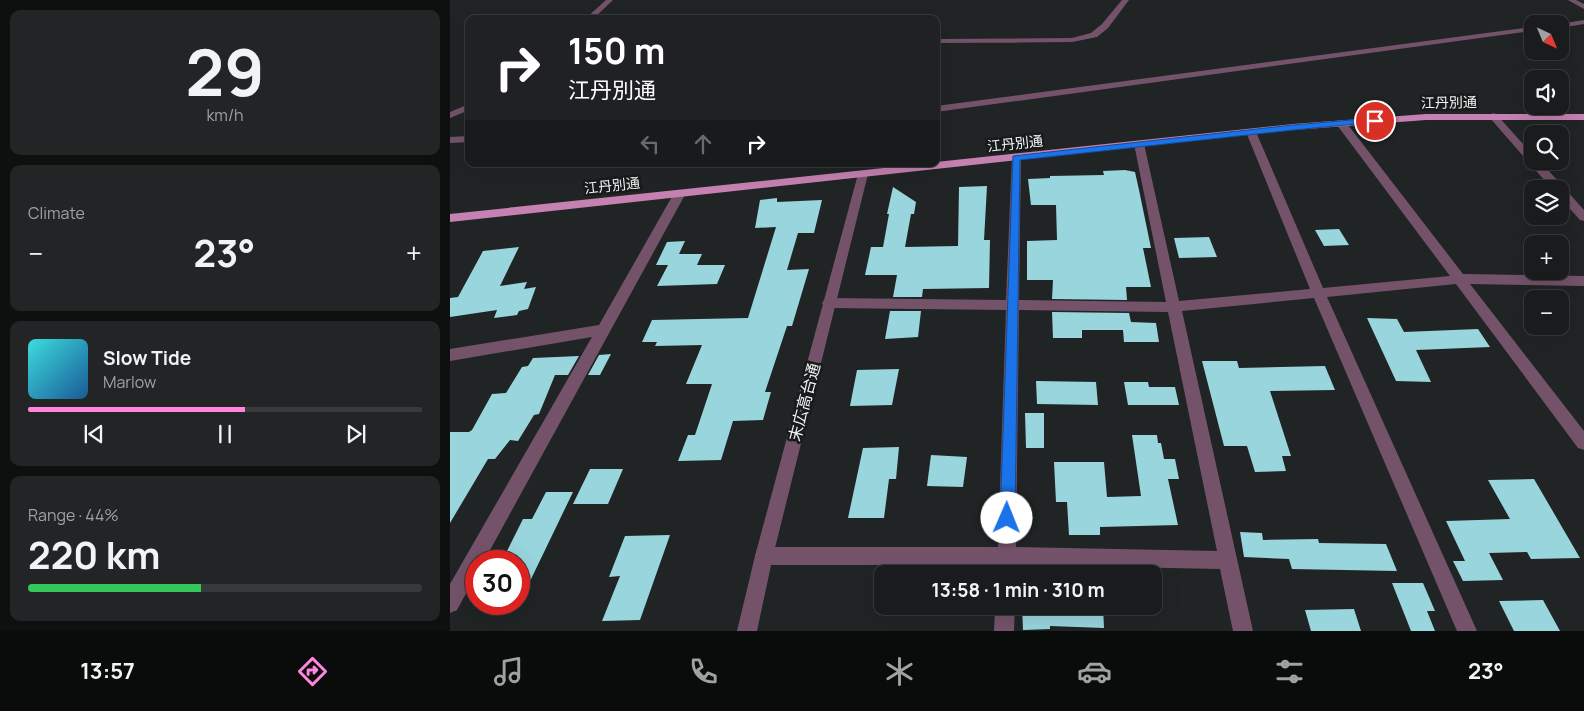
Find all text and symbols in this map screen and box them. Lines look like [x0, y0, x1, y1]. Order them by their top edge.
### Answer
north arrow [1524, 15, 1569, 60]
map controls [1524, 15, 1569, 335]
text: 29 [185, 27, 265, 116]
text: 150 m [568, 27, 665, 75]
icon: right [485, 35, 550, 100]
button: sound [1524, 70, 1569, 115]
text: 江丹別通 [568, 75, 656, 105]
street label: 江丹別通 [1421, 92, 1477, 112]
pin [1354, 100, 1396, 142]
text: km/h [206, 104, 244, 126]
icon: arrive [1361, 107, 1389, 135]
button: search [1524, 125, 1569, 170]
icon: left [636, 130, 664, 158]
icon: ahead [689, 130, 717, 158]
icon: right [742, 130, 770, 158]
street label: 江丹別通 [986, 131, 1044, 155]
street label: 江丹別通 [583, 173, 641, 197]
button: layers [1524, 180, 1569, 225]
text: Climate [28, 202, 85, 224]
text: 23° [194, 226, 255, 278]
text: − [28, 234, 43, 272]
text: + [406, 234, 422, 272]
button: + [1524, 235, 1569, 280]
button: − [1524, 290, 1569, 335]
text: Slow Tide [103, 345, 191, 371]
street label: 末広高台通 [783, 361, 825, 443]
text: Marlow [103, 371, 156, 393]
icon: previous [80, 420, 108, 448]
icon: pause [211, 420, 239, 448]
icon: next [342, 420, 370, 448]
position arrow [980, 491, 1032, 543]
text: Range · 44% [28, 504, 119, 526]
text: 220 km [28, 528, 160, 580]
speed limit sign: 30 [465, 550, 530, 615]
text: 13:58 · 1 min · 310 m [931, 577, 1105, 603]
icon: directions [295, 654, 330, 689]
icon: music [491, 654, 526, 689]
icon: phone [686, 654, 721, 689]
icon: climate [882, 654, 917, 689]
icon: car [1077, 654, 1112, 689]
icon: filters [1272, 654, 1307, 689]
text: 13:57 [80, 656, 135, 686]
text: 23° [1468, 656, 1504, 686]

